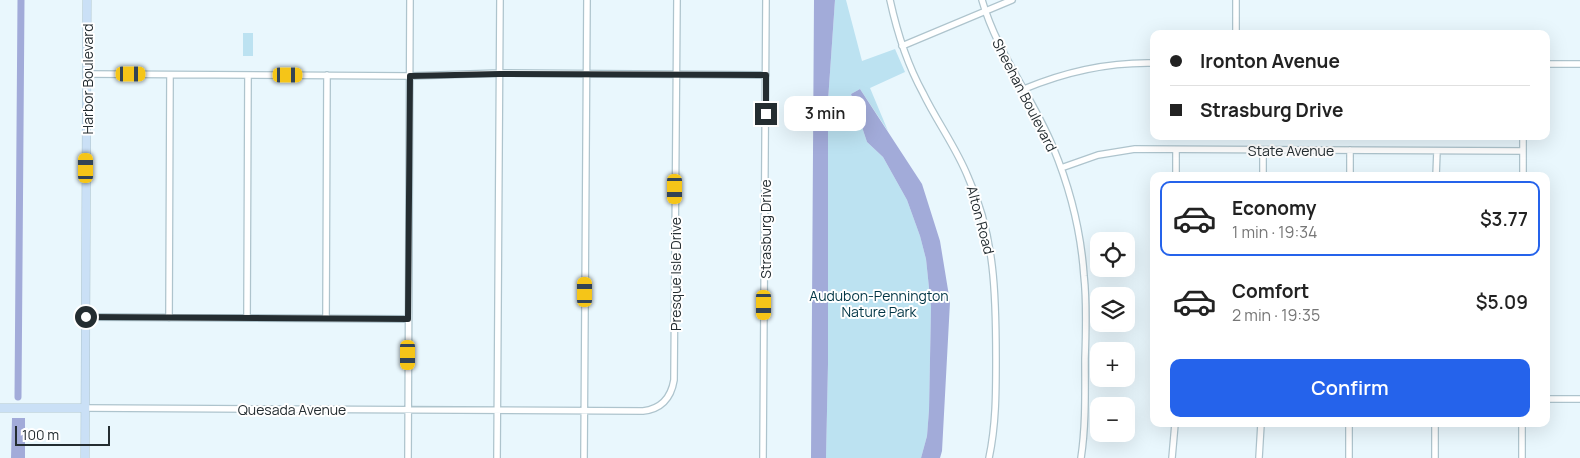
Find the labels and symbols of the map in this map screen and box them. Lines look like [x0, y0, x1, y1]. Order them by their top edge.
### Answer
street label: Harbor Boulevard [78, 24, 97, 134]
street label: Sheehan Boulevard [988, 35, 1062, 155]
car [116, 67, 146, 82]
car [273, 68, 303, 83]
callout: 3 min [784, 96, 866, 132]
route end [755, 103, 777, 125]
street label: State Avenue [1248, 141, 1334, 160]
car [78, 153, 93, 183]
car [667, 174, 682, 204]
street label: Strasburg Drive [756, 179, 775, 279]
street label: Alton Road [963, 184, 999, 256]
street label: Presque Isle Drive [666, 217, 685, 331]
car [577, 277, 592, 307]
park label: Audubon-Pennington Nature Park [809, 286, 949, 321]
car [756, 290, 771, 320]
route start [75, 306, 97, 328]
car [400, 340, 415, 370]
street label: Quesada Avenue [238, 400, 346, 419]
scale bar [15, 423, 110, 446]

